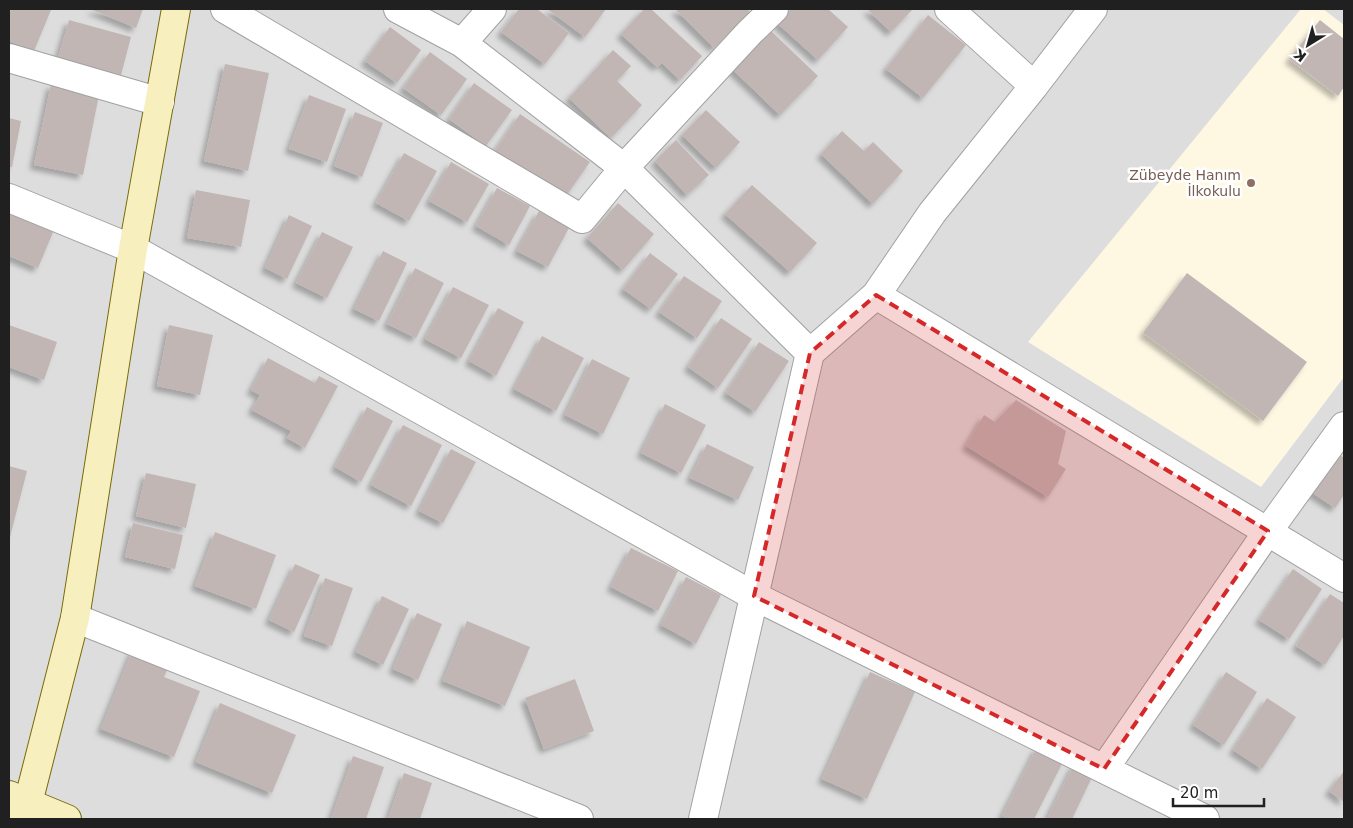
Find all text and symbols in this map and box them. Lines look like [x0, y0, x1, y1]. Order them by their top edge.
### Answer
north arrow [1283, 20, 1333, 70]
text: K [1290, 45, 1309, 65]
place label: Zübeyde Hanım İlkokulu [1129, 167, 1241, 199]
marker: Zübeyde Hanım İlkokulu [1245, 177, 1257, 189]
scale bar [1173, 776, 1264, 808]
text: 20 m [1180, 784, 1218, 802]

